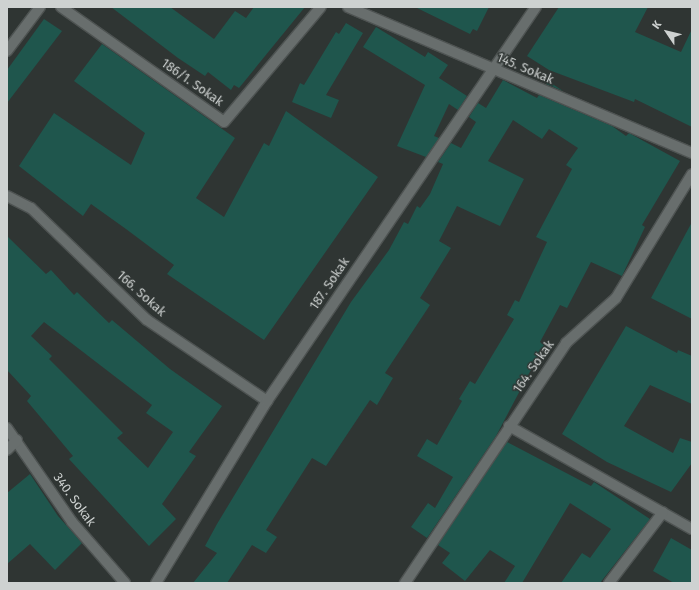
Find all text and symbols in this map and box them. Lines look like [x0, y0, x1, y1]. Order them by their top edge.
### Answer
north arrow [647, 12, 687, 52]
text: K [649, 18, 664, 31]
street label: 145. Sokak [494, 50, 556, 88]
street label: 186/1. Sokak [158, 56, 226, 110]
street label: 187. Sokak [307, 255, 353, 313]
street label: 166. Sokak [113, 268, 169, 320]
street label: 164. Sokak [510, 338, 558, 396]
street label: 340. Sokak [49, 470, 99, 530]

